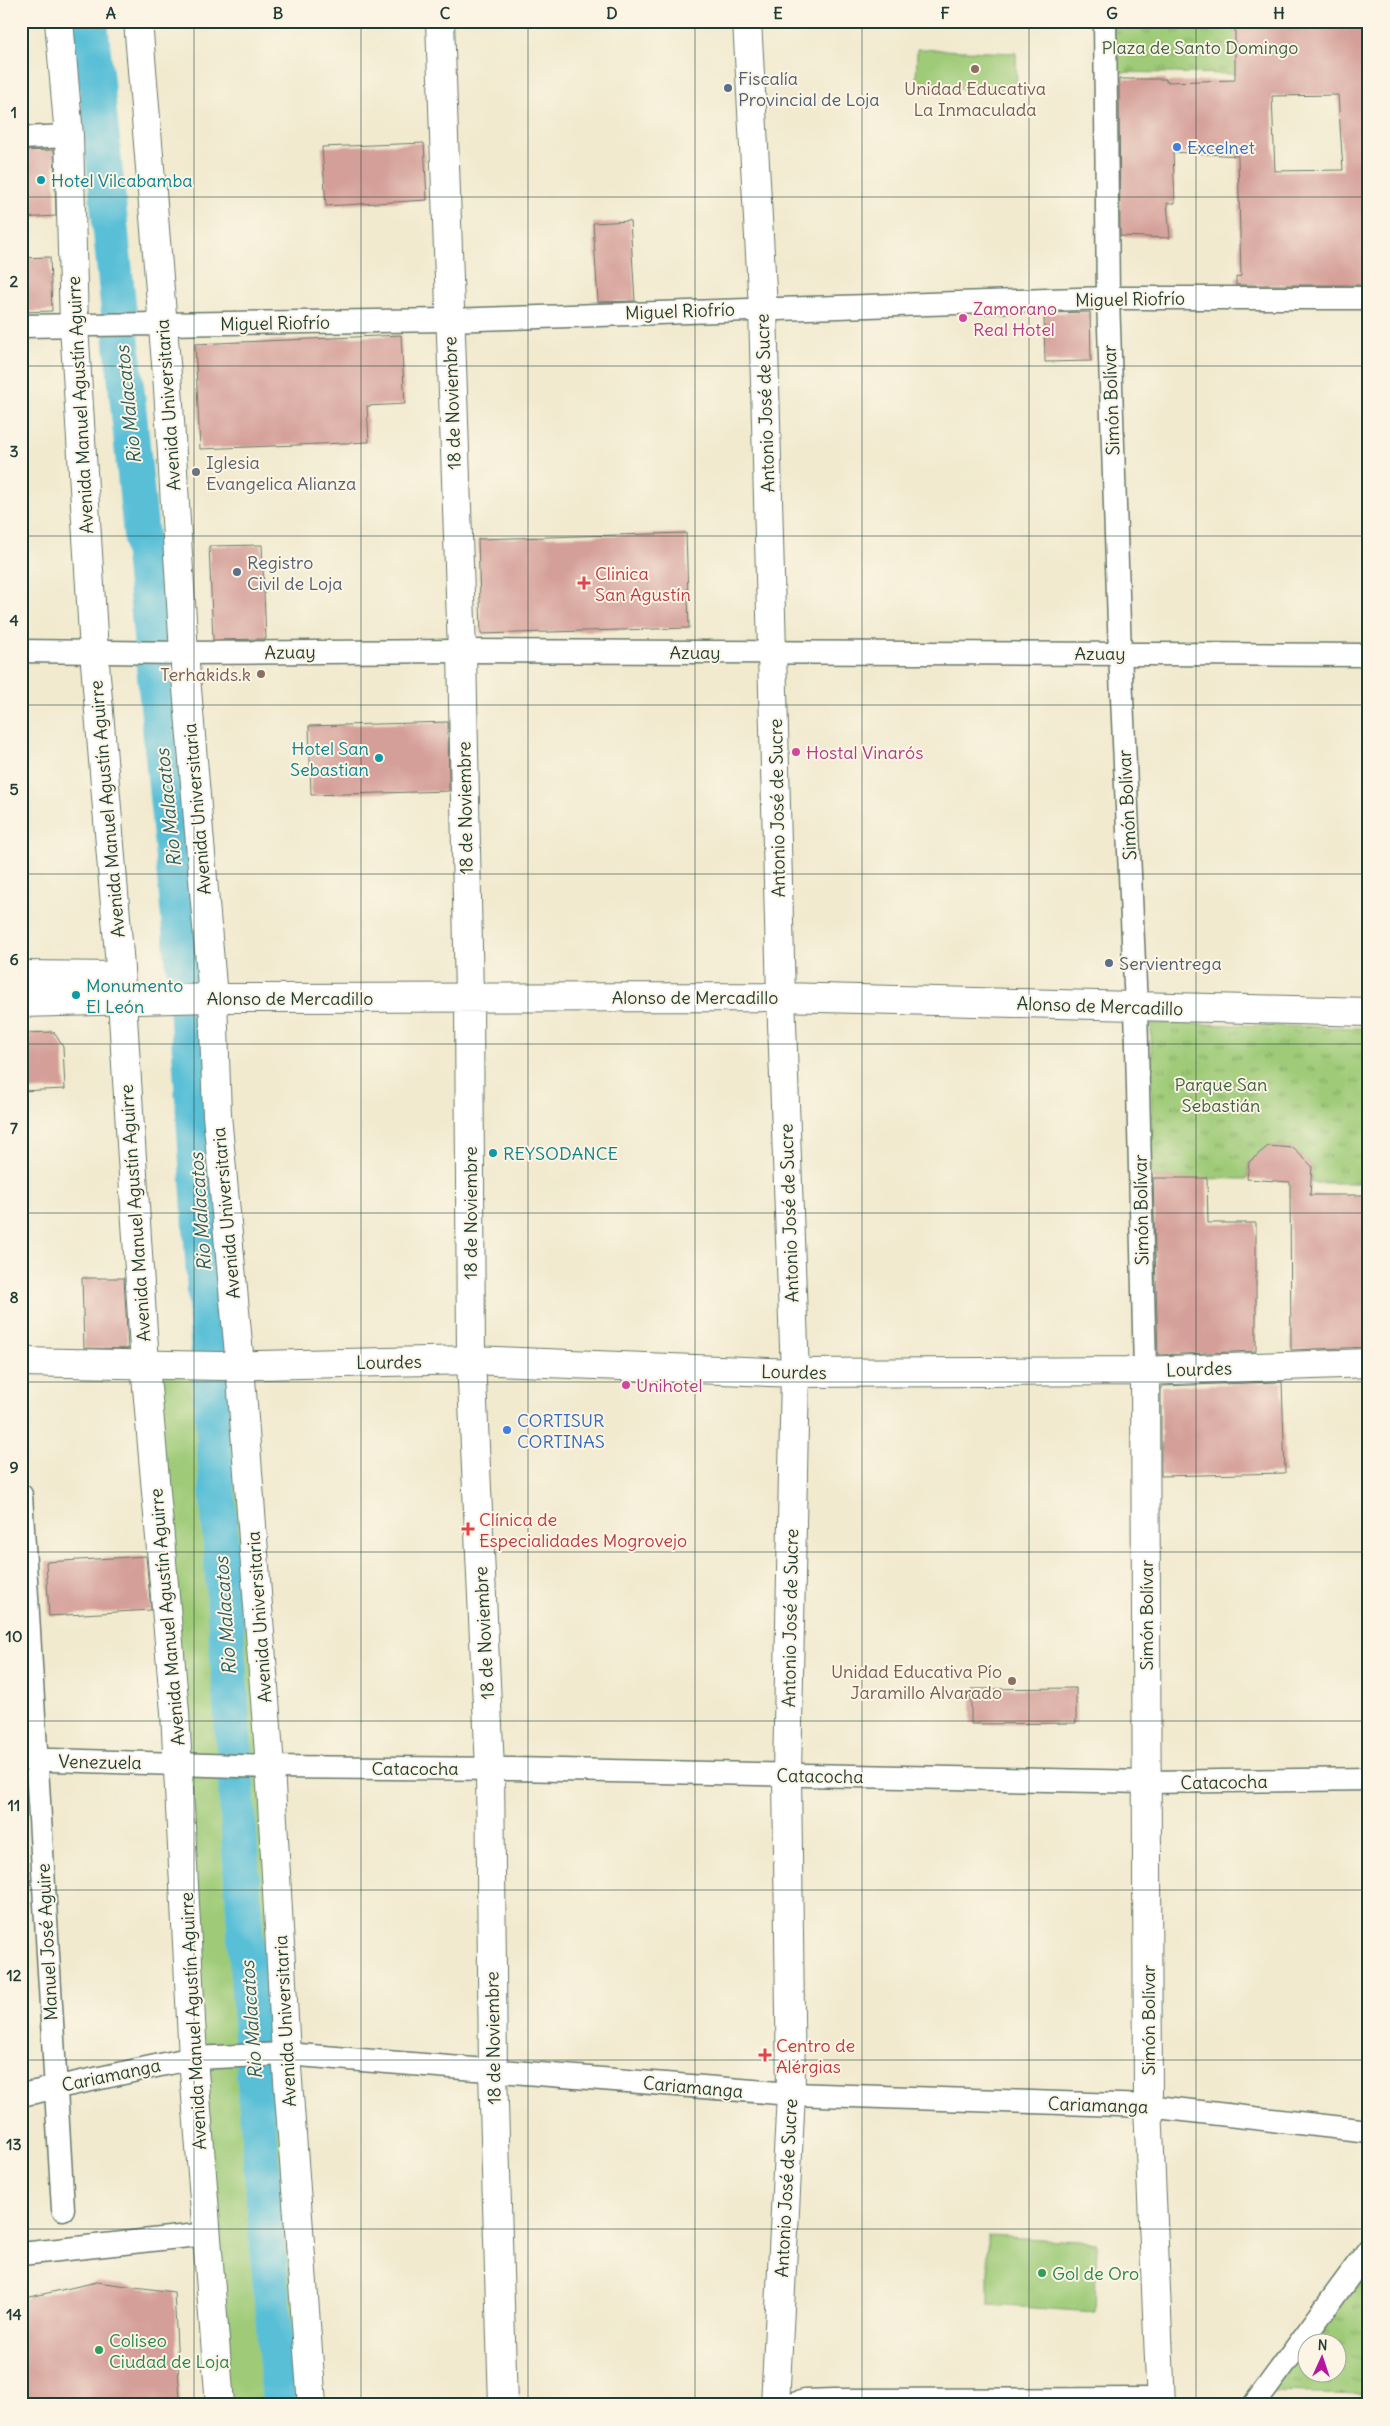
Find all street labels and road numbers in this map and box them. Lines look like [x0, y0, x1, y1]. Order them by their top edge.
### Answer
street label: Avenida Manuel Agustín Aguirre [62, 276, 98, 534]
street label: Miguel Riofrío [1075, 287, 1185, 311]
street label: Miguel Riofrío [625, 298, 735, 324]
street label: Miguel Riofrío [220, 311, 330, 335]
street label: Antonio José de Sucre [750, 313, 780, 493]
street label: Avenida Universitaria [151, 318, 185, 492]
street label: 18 de Noviembre [438, 336, 466, 470]
street label: Simón Bolívar [1098, 344, 1124, 456]
street label: Azuay [264, 640, 316, 664]
street label: Azuay [669, 641, 721, 664]
street label: Azuay [1074, 642, 1126, 665]
street label: Avenida Manuel Agustín Aguirre [84, 679, 130, 939]
street label: Antonio José de Sucre [764, 718, 790, 898]
street label: Avenida Universitaria [178, 722, 216, 896]
street label: 18 de Noviembre [452, 741, 478, 875]
street label: Simón Bolívar [1113, 748, 1141, 861]
street label: Alonso de Mercadillo [612, 986, 778, 1009]
street label: Alonso de Mercadillo [207, 987, 373, 1010]
street label: Alonso de Mercadillo [1016, 992, 1184, 1020]
street label: Avenida Manuel Agustín Aguirre [115, 1083, 155, 1343]
street label: Antonio José de Sucre [774, 1123, 804, 1303]
street label: Avenida Universitaria [207, 1126, 245, 1300]
street label: 18 de Noviembre [459, 1146, 482, 1280]
street label: Simón Bolívar [1129, 1154, 1153, 1266]
street label: Lourdes [356, 1350, 422, 1374]
street label: Lourdes [1166, 1356, 1232, 1382]
street label: Lourdes [761, 1360, 827, 1384]
street label: Avenida Manuel Agustín Aguirre [144, 1487, 190, 1747]
street label: Antonio José de Sucre [777, 1528, 803, 1708]
street label: Avenida Universitaria [242, 1530, 276, 1704]
street label: Simón Bolívar [1135, 1559, 1158, 1670]
street label: 18 de Noviembre [469, 1566, 499, 1700]
street label: Venezuela [58, 1750, 142, 1774]
street label: Catacocha [371, 1757, 459, 1780]
street label: Catacocha [776, 1764, 864, 1788]
street label: Catacocha [1180, 1770, 1268, 1794]
street label: Manuel José Aguire [31, 1863, 63, 2021]
street label: Avenida Manuel Agustín Aguirre [175, 1892, 211, 2150]
street label: Avenida Universitaria [269, 1934, 301, 2108]
street label: Simón Bolívar [1137, 1964, 1160, 2075]
street label: 18 de Noviembre [480, 1971, 506, 2105]
street label: Cariamanga [59, 2053, 163, 2097]
street label: Cariamanga [642, 2071, 744, 2103]
street label: Cariamanga [1047, 2092, 1149, 2118]
street label: Antonio José de Sucre [770, 2098, 802, 2278]

